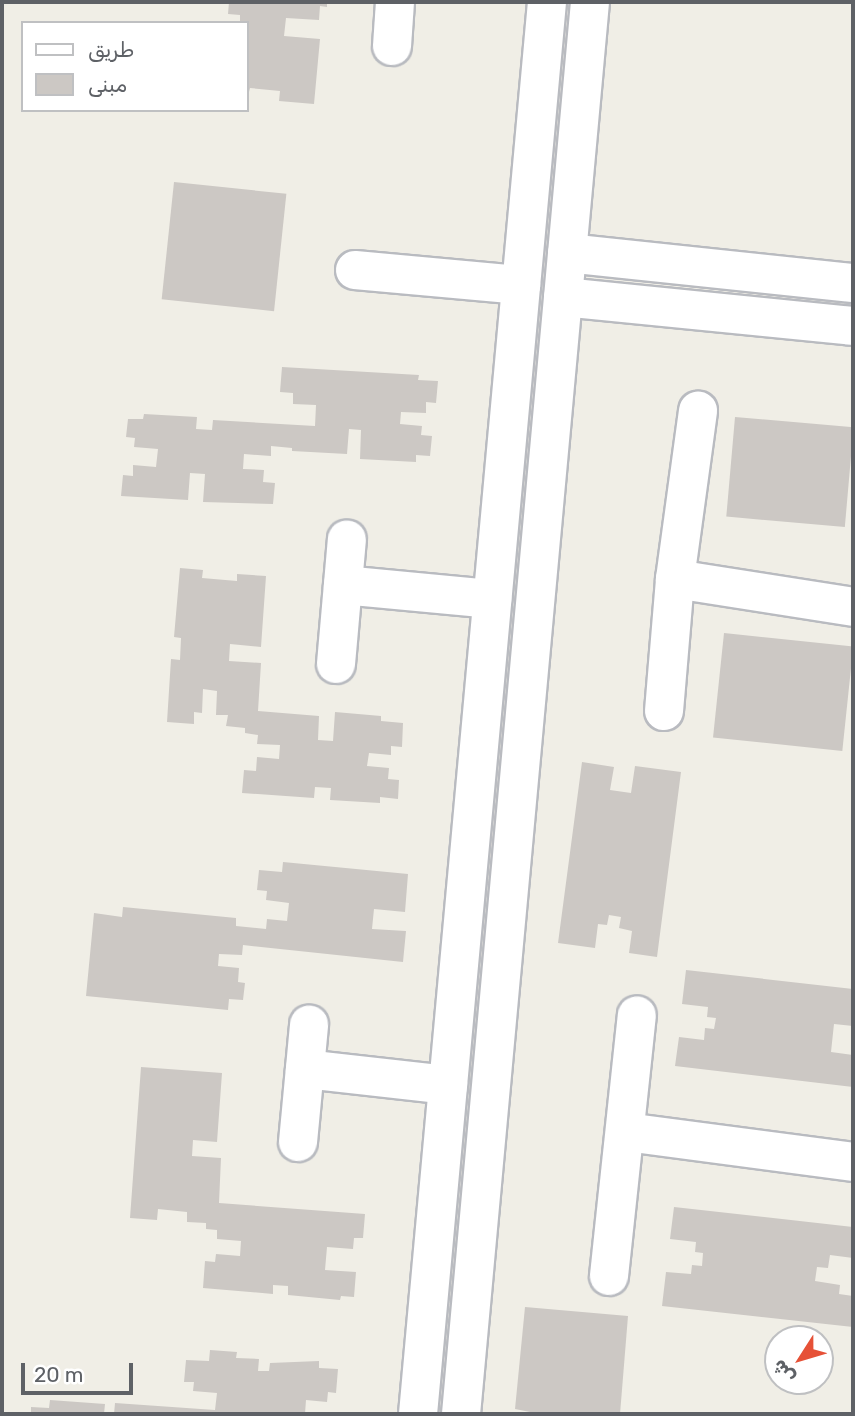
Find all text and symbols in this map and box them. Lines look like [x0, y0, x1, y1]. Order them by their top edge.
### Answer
legend [21, 21, 248, 112]
text: طريق [88, 37, 134, 62]
text: مبنى [88, 72, 127, 97]
north arrow [764, 1325, 834, 1395]
scale bar [24, 1350, 136, 1394]
text: ش [767, 1355, 800, 1388]
text: 20 m [34, 1362, 83, 1387]

